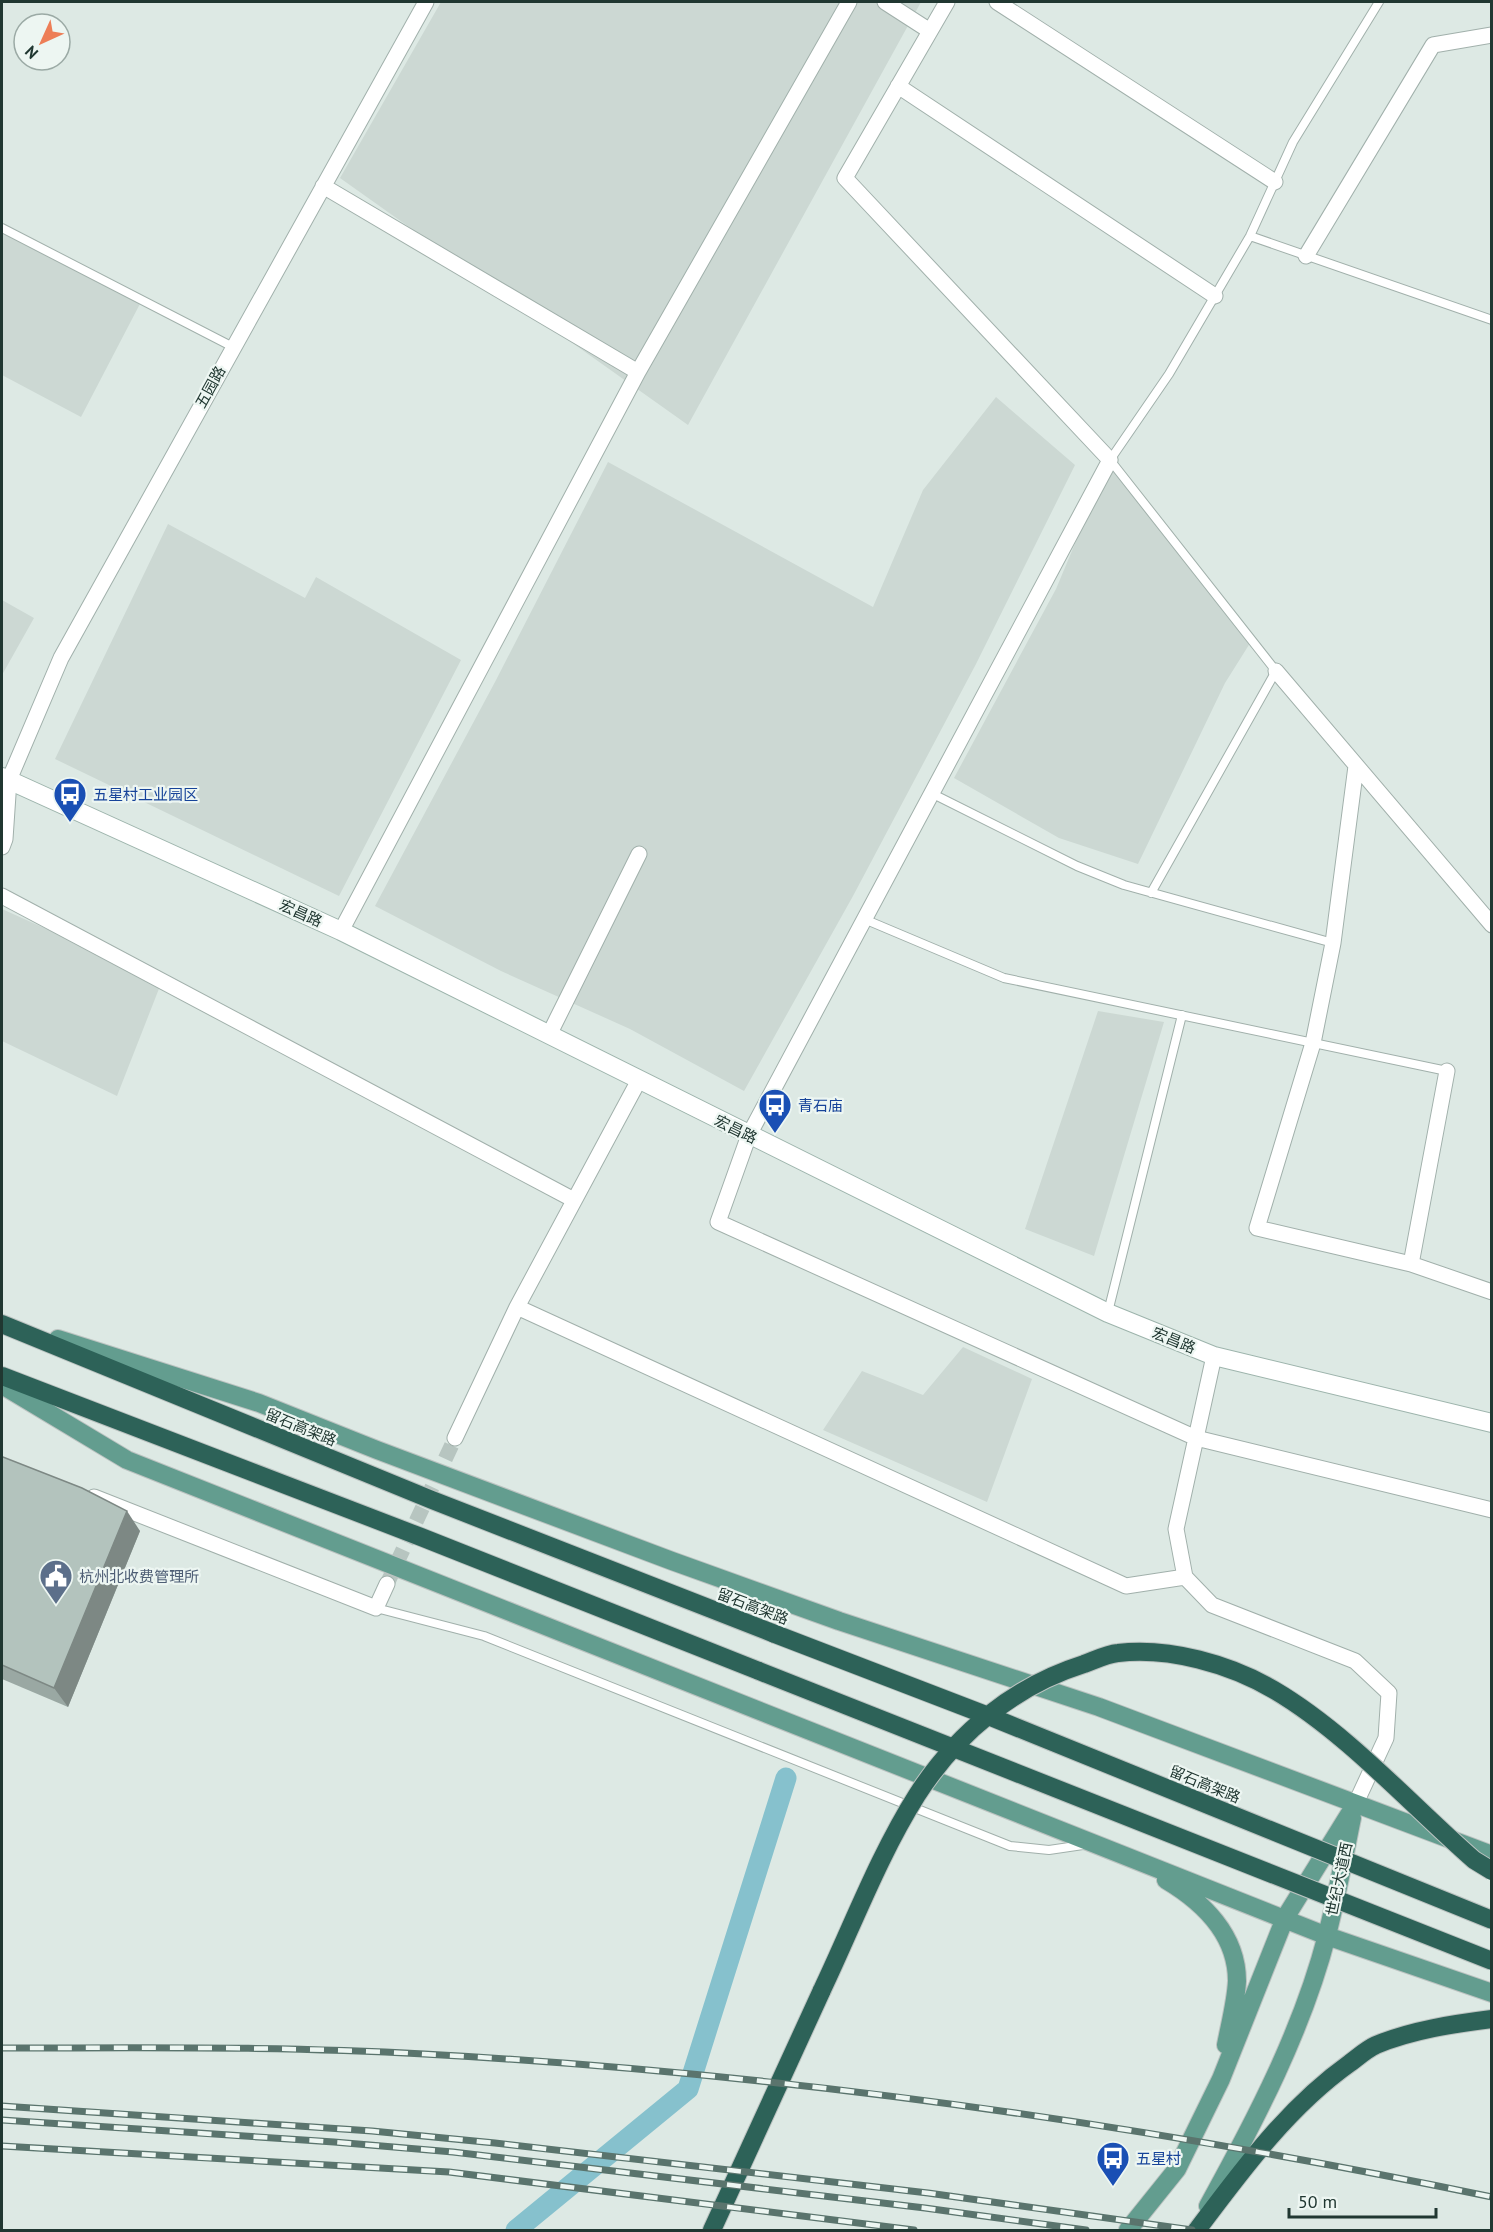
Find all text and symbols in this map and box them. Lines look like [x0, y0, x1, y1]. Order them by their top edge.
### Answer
north arrow [12, 12, 72, 72]
text: N [21, 42, 42, 63]
street label: 五园路 [191, 363, 229, 411]
bus stop icon: 五星村工业园区 [52, 776, 88, 823]
place label: 五星村工业园区 [93, 785, 198, 804]
street label: 宏昌路 [277, 895, 325, 931]
bus stop icon: 青石庙 [757, 1087, 793, 1134]
place label: 青石庙 [798, 1096, 843, 1115]
street label: 宏昌路 [712, 1111, 760, 1147]
street label: 宏昌路 [1150, 1323, 1198, 1357]
street label: 留石高架路 [263, 1404, 339, 1450]
public building icon: 杭州北收费管理所 [38, 1558, 74, 1605]
place label: 杭州北收费管理所 [79, 1567, 199, 1586]
street label: 留石高架路 [715, 1584, 791, 1628]
street label: 留石高架路 [1167, 1761, 1243, 1807]
street label: 世纪大道西 [1322, 1840, 1356, 1918]
bus stop icon: 五星村 [1095, 2140, 1131, 2187]
place label: 五星村 [1136, 2149, 1181, 2168]
scale bar [1289, 2181, 1436, 2219]
text: 50 m [1298, 2190, 1337, 2213]

